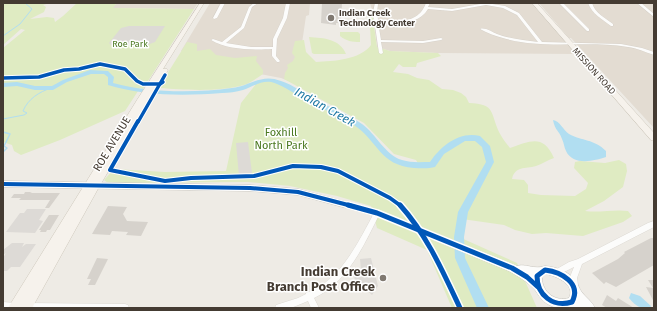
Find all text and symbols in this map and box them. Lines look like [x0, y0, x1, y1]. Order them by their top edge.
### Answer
place label: Indian Creek Technology Center [339, 8, 415, 28]
marker: Indian Creek Technology Center [326, 13, 336, 23]
park label: Roe Park [112, 39, 148, 49]
street label: MISSION ROAD [570, 46, 618, 97]
water label: Indian Creek [292, 85, 358, 130]
street label: ROE AVENUE [91, 114, 134, 174]
park label: Foxhill North Park [254, 126, 308, 152]
place label: Indian Creek Branch Post Office [267, 264, 376, 294]
marker: Indian Creek Branch Post Office [378, 273, 388, 283]

